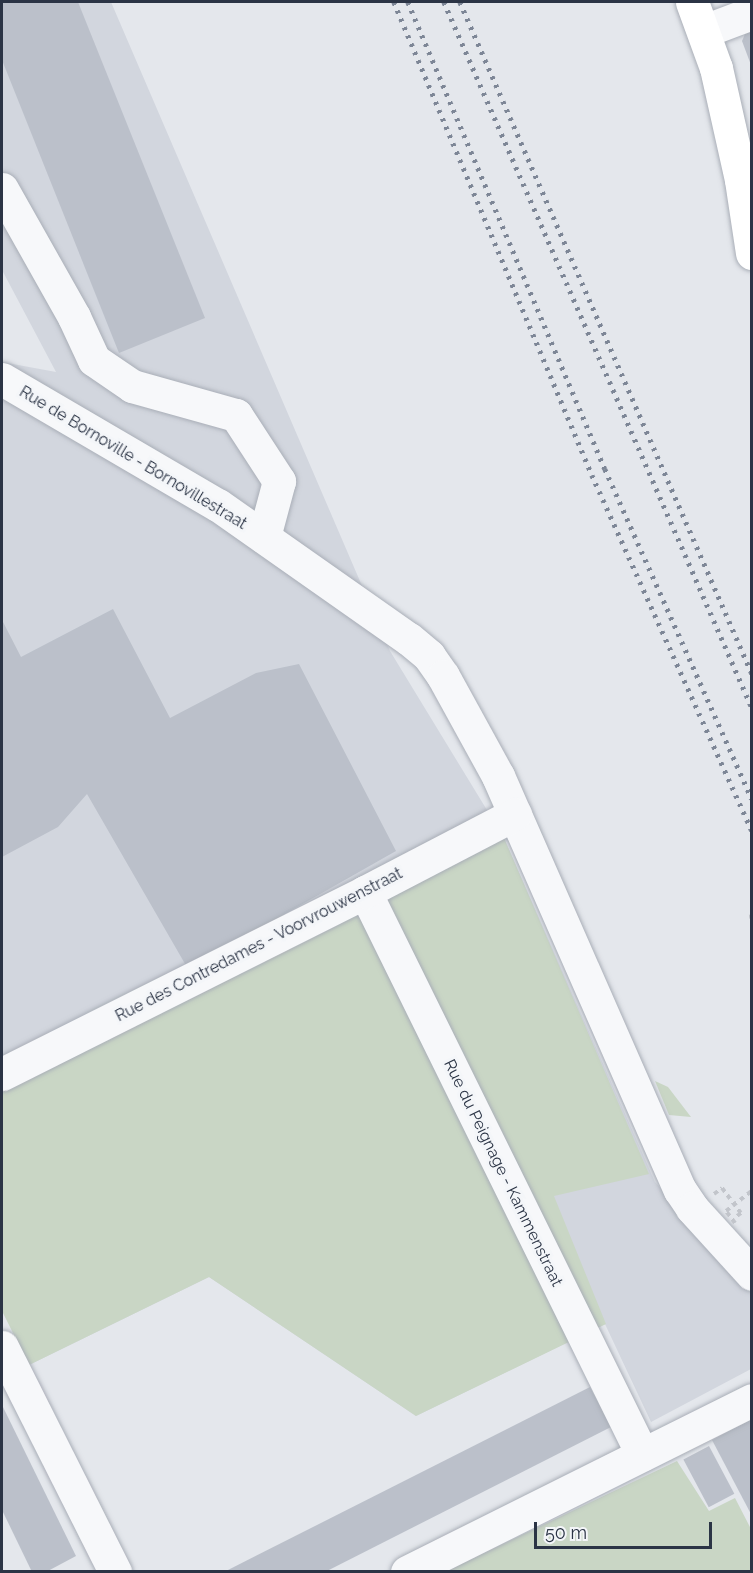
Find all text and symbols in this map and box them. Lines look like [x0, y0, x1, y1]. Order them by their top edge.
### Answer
street label: Rue de Bornoville - Bornovillestraat [16, 382, 250, 534]
street label: Rue des Contredames - Voorvrouwenstraat [112, 864, 406, 1026]
street label: Rue du Peignage - Kammenstraat [440, 1056, 566, 1290]
scale bar [537, 1510, 716, 1548]
text: 50 m [545, 1522, 587, 1543]

